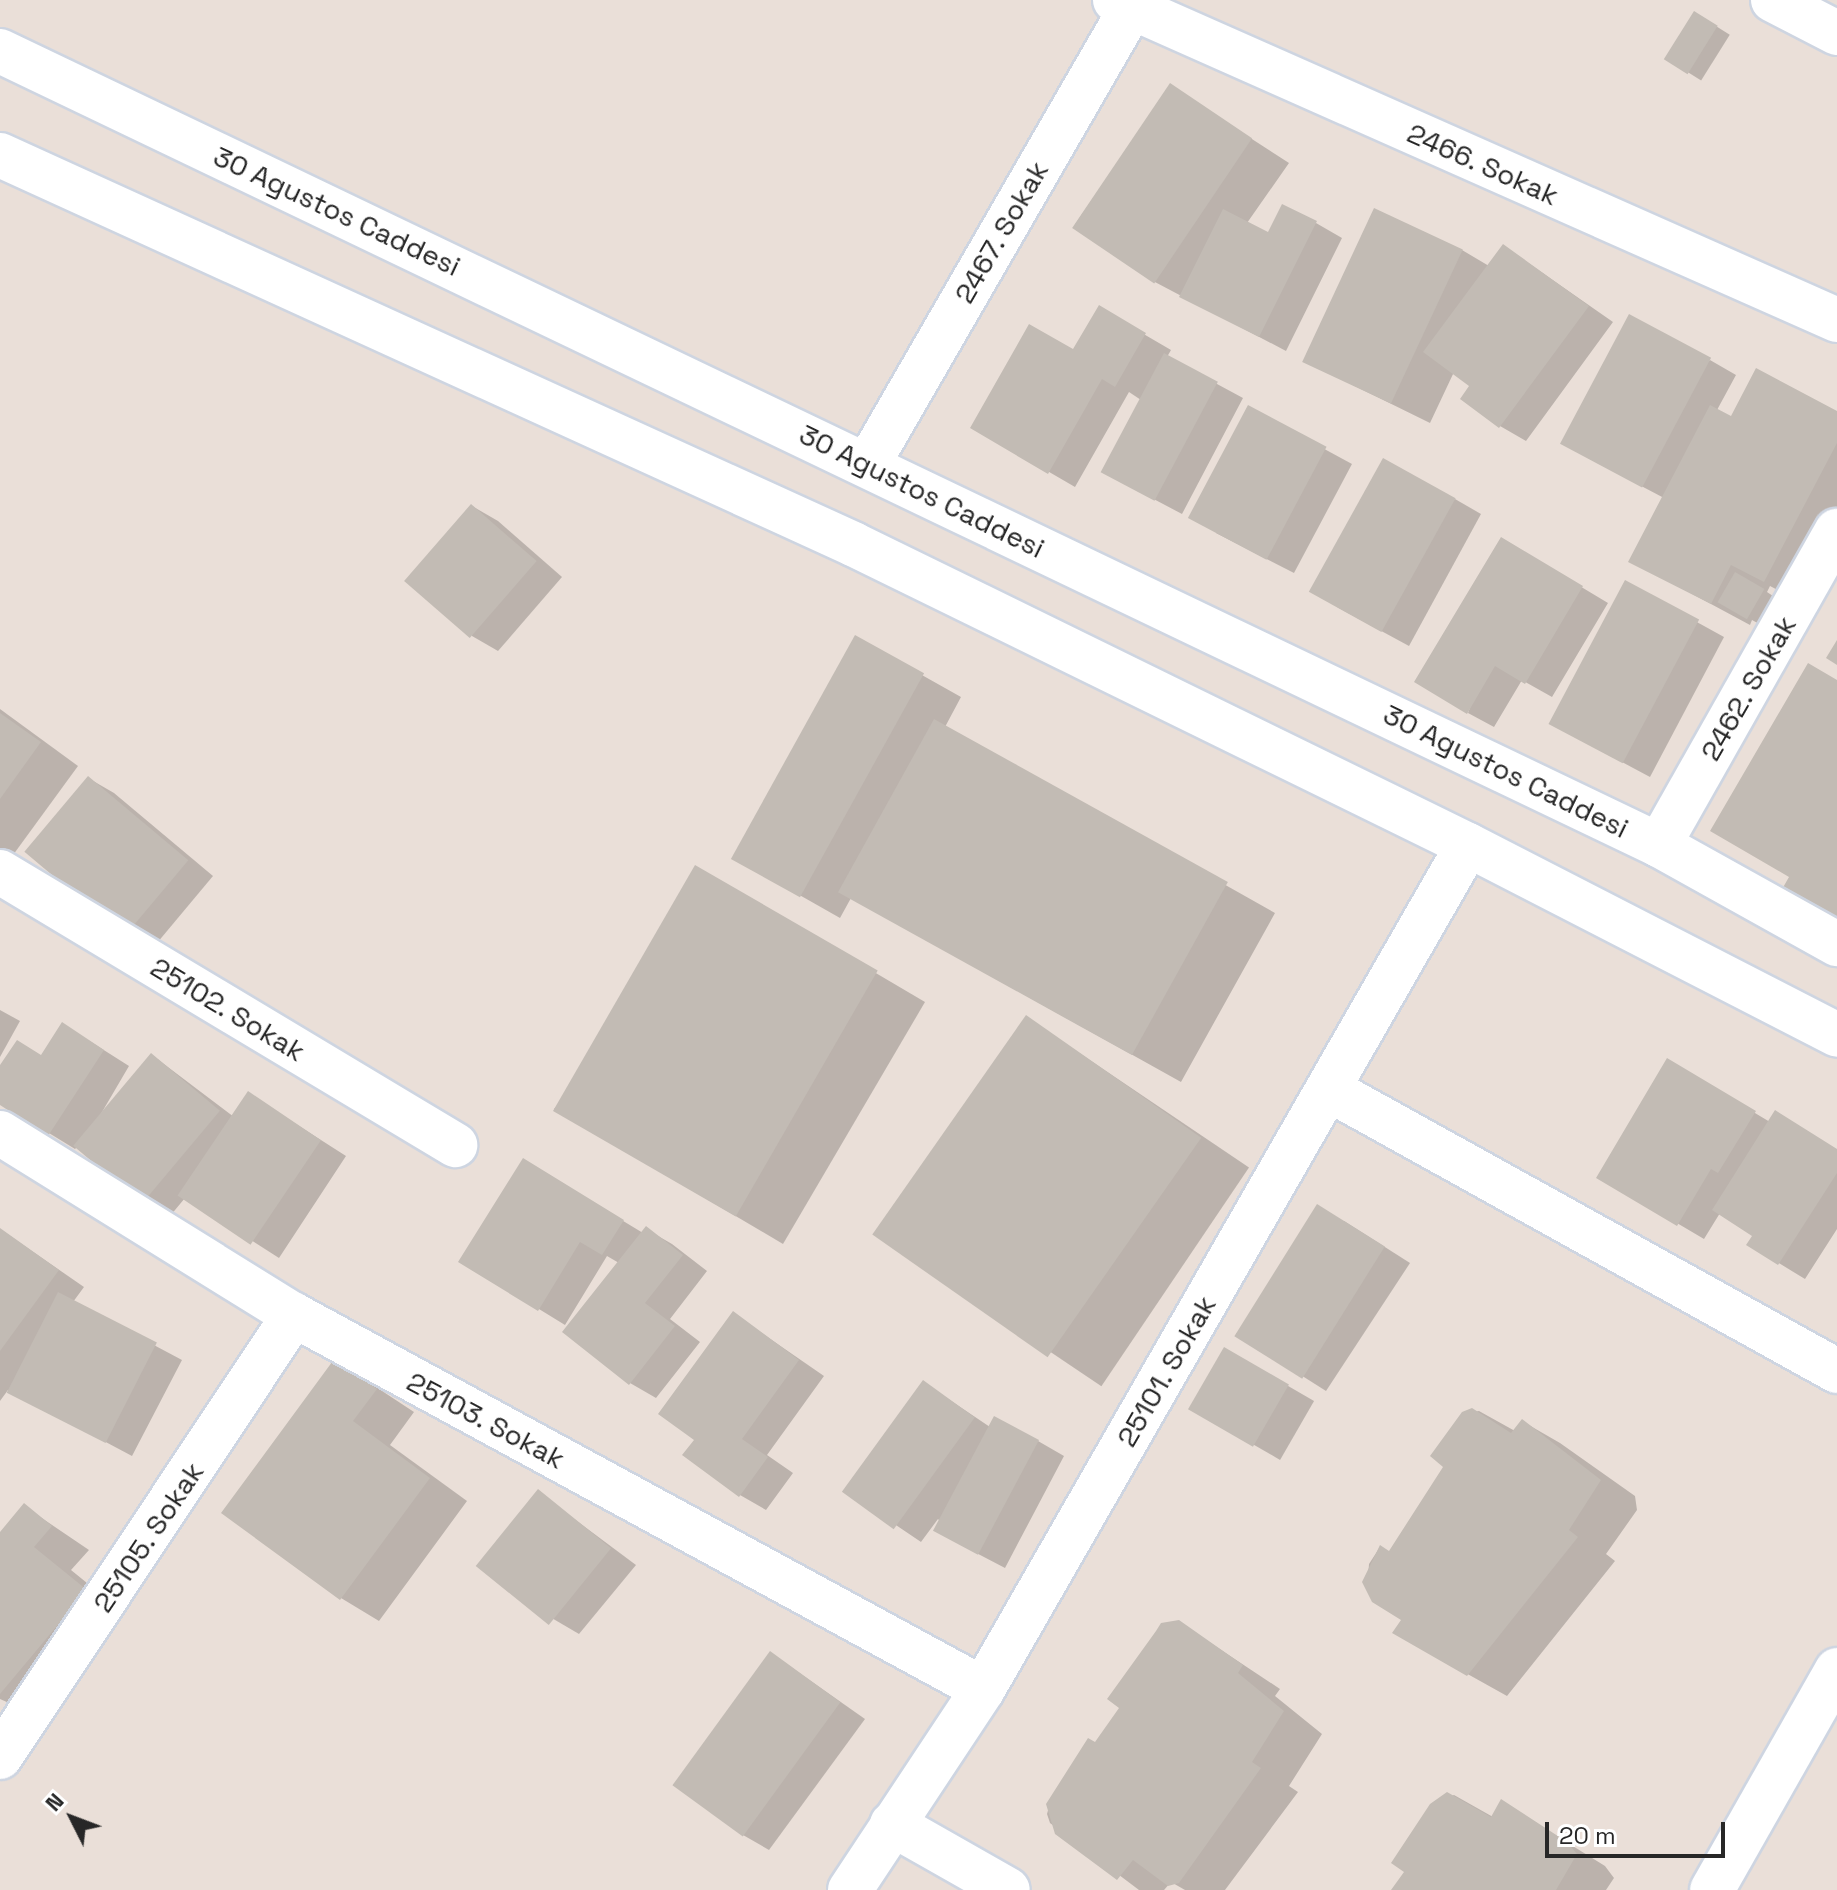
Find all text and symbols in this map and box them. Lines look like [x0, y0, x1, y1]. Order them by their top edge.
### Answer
street label: 2466. Sokak [1402, 116, 1564, 212]
street label: 30 Agustos Caddesi [208, 139, 466, 283]
street label: 2467. Sokak [947, 155, 1055, 309]
street label: 30 Agustos Caddesi [794, 417, 1050, 565]
street label: 2462. Sokak [1693, 609, 1803, 767]
street label: 30 Agustos Caddesi [1378, 697, 1634, 845]
street label: 25102. Sokak [145, 950, 311, 1068]
street label: 25101. Sokak [1109, 1289, 1223, 1453]
street label: 25103. Sokak [401, 1364, 571, 1476]
street label: 25105. Sokak [85, 1455, 211, 1619]
north arrow [32, 1778, 112, 1858]
text: N [39, 1787, 70, 1817]
scale bar [1549, 1806, 1729, 1856]
text: 20 m [1559, 1820, 1616, 1851]

